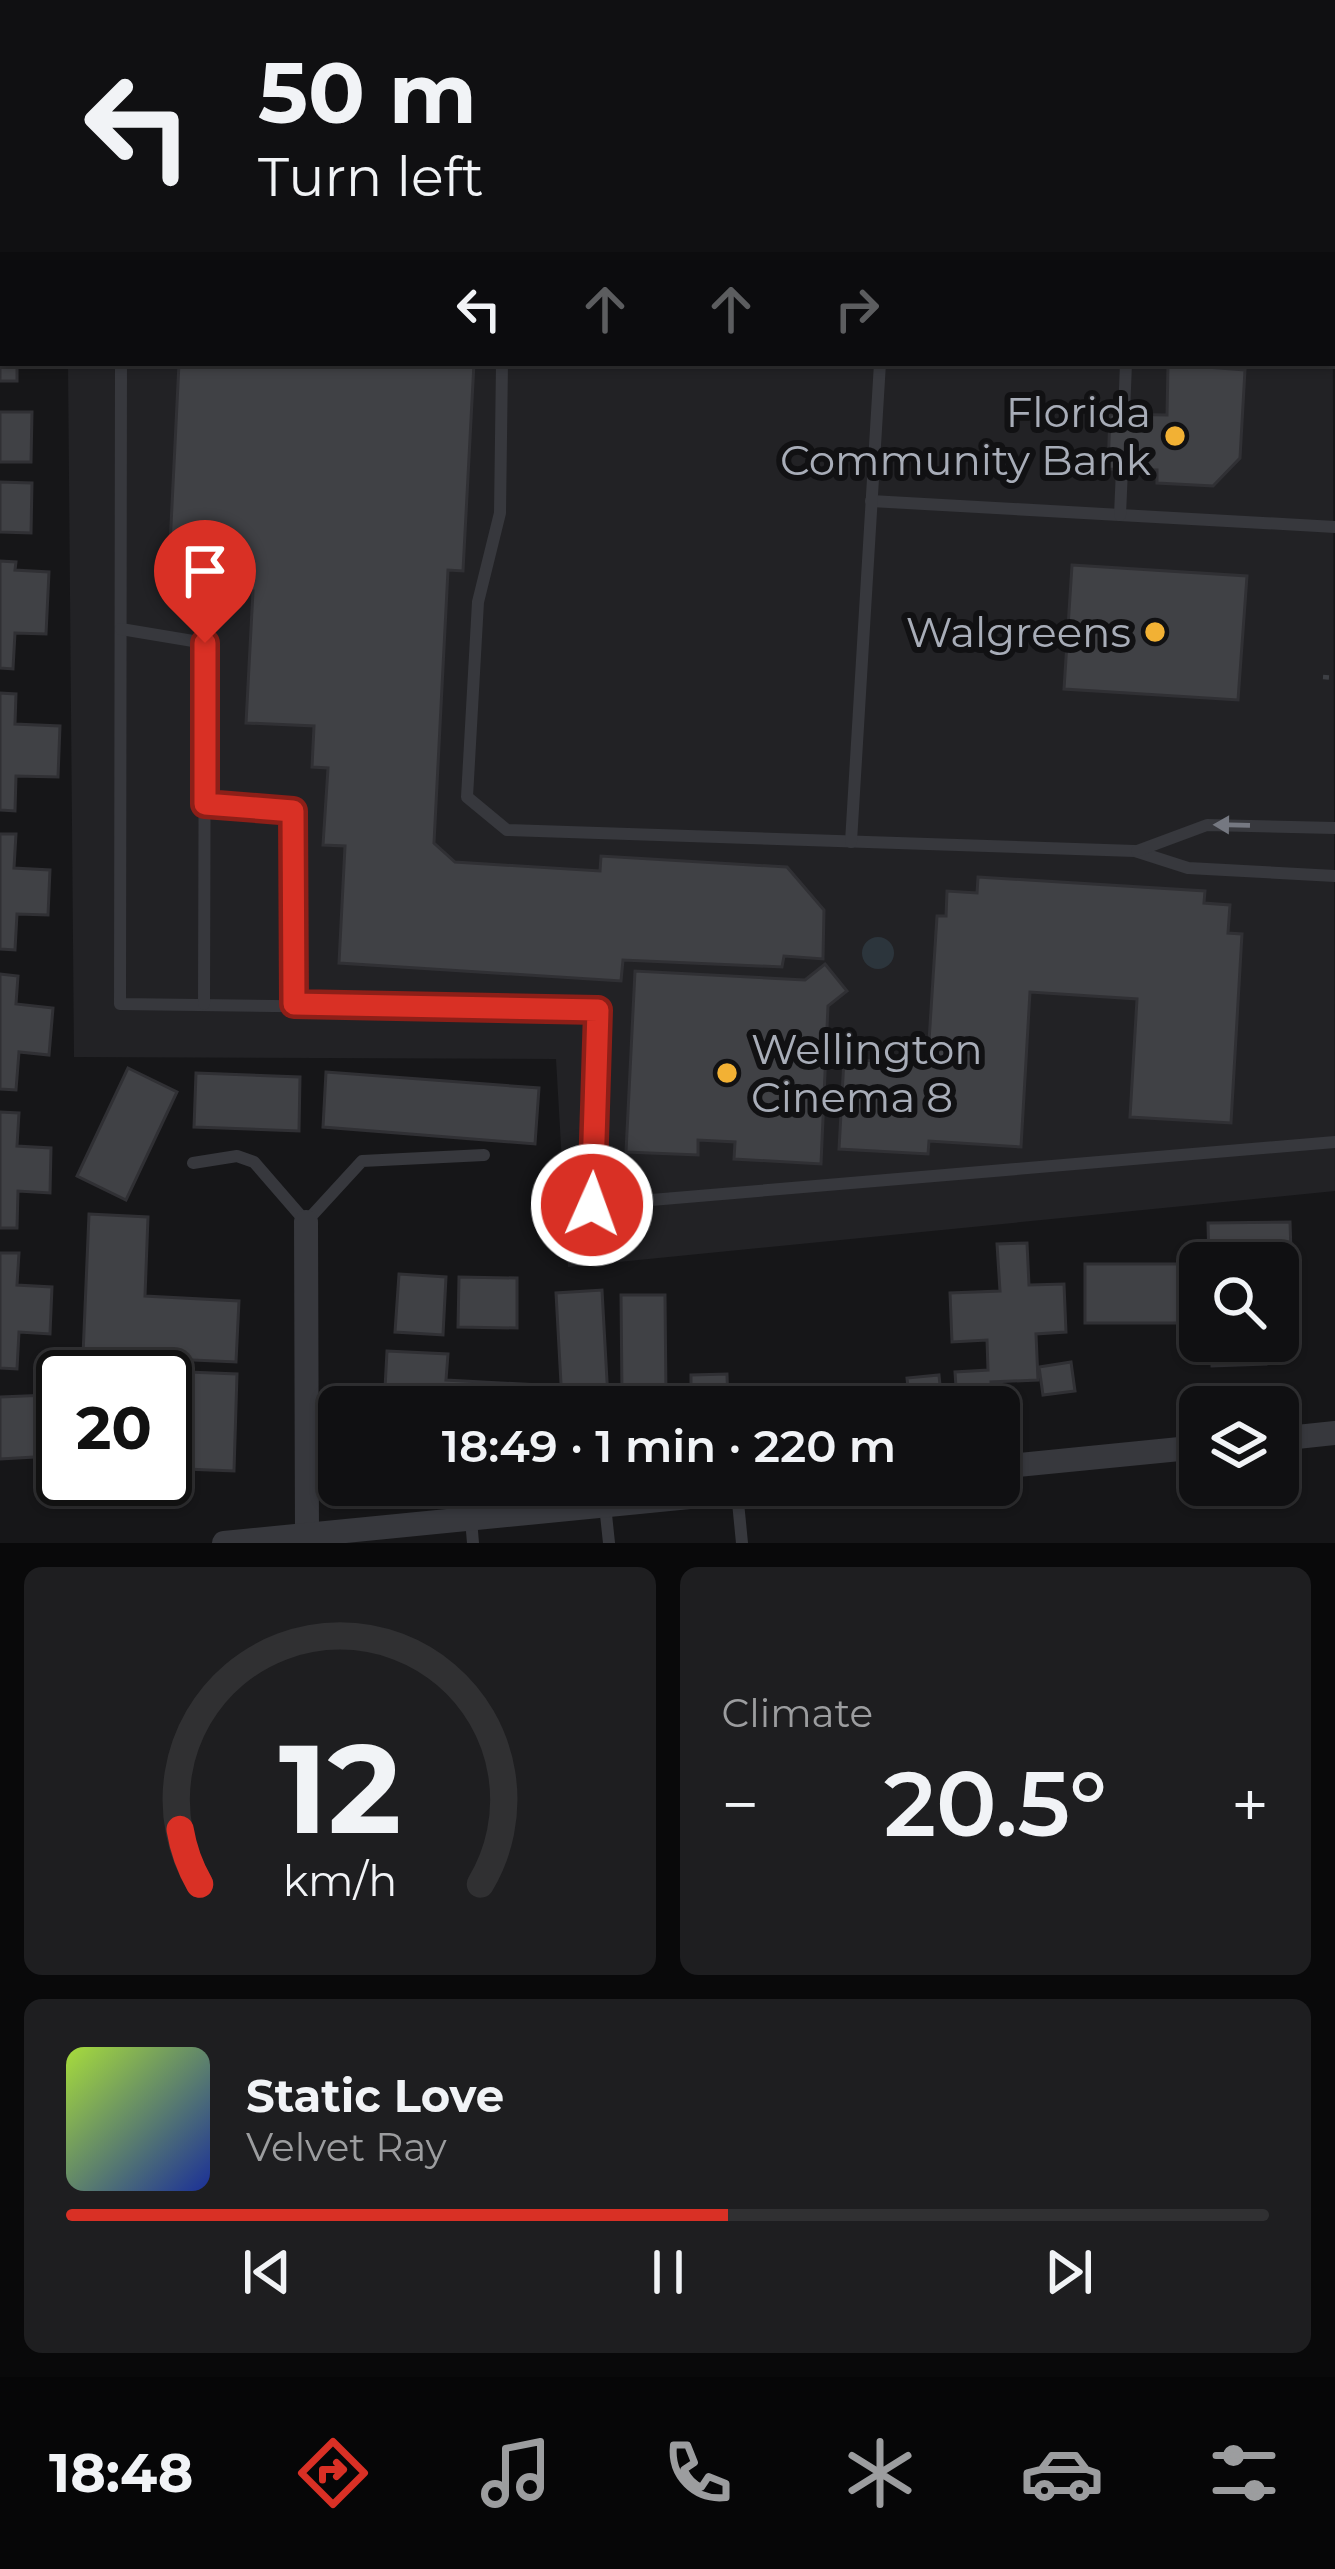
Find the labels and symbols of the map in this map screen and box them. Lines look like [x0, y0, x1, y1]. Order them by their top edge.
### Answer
place label: Florida Community Bank [780, 386, 1151, 486]
marker: Florida Community Bank [1162, 423, 1188, 449]
pin [154, 520, 256, 643]
place label: Walgreens [906, 606, 1131, 658]
marker: Walgreens [1142, 619, 1168, 645]
one-way arrow [1212, 816, 1250, 835]
place label: Wellington Cinema 8 [751, 1023, 983, 1123]
marker: Wellington Cinema 8 [714, 1060, 740, 1086]
position arrow [529, 1142, 655, 1268]
speed limit sign: 20 [36, 1350, 192, 1506]

